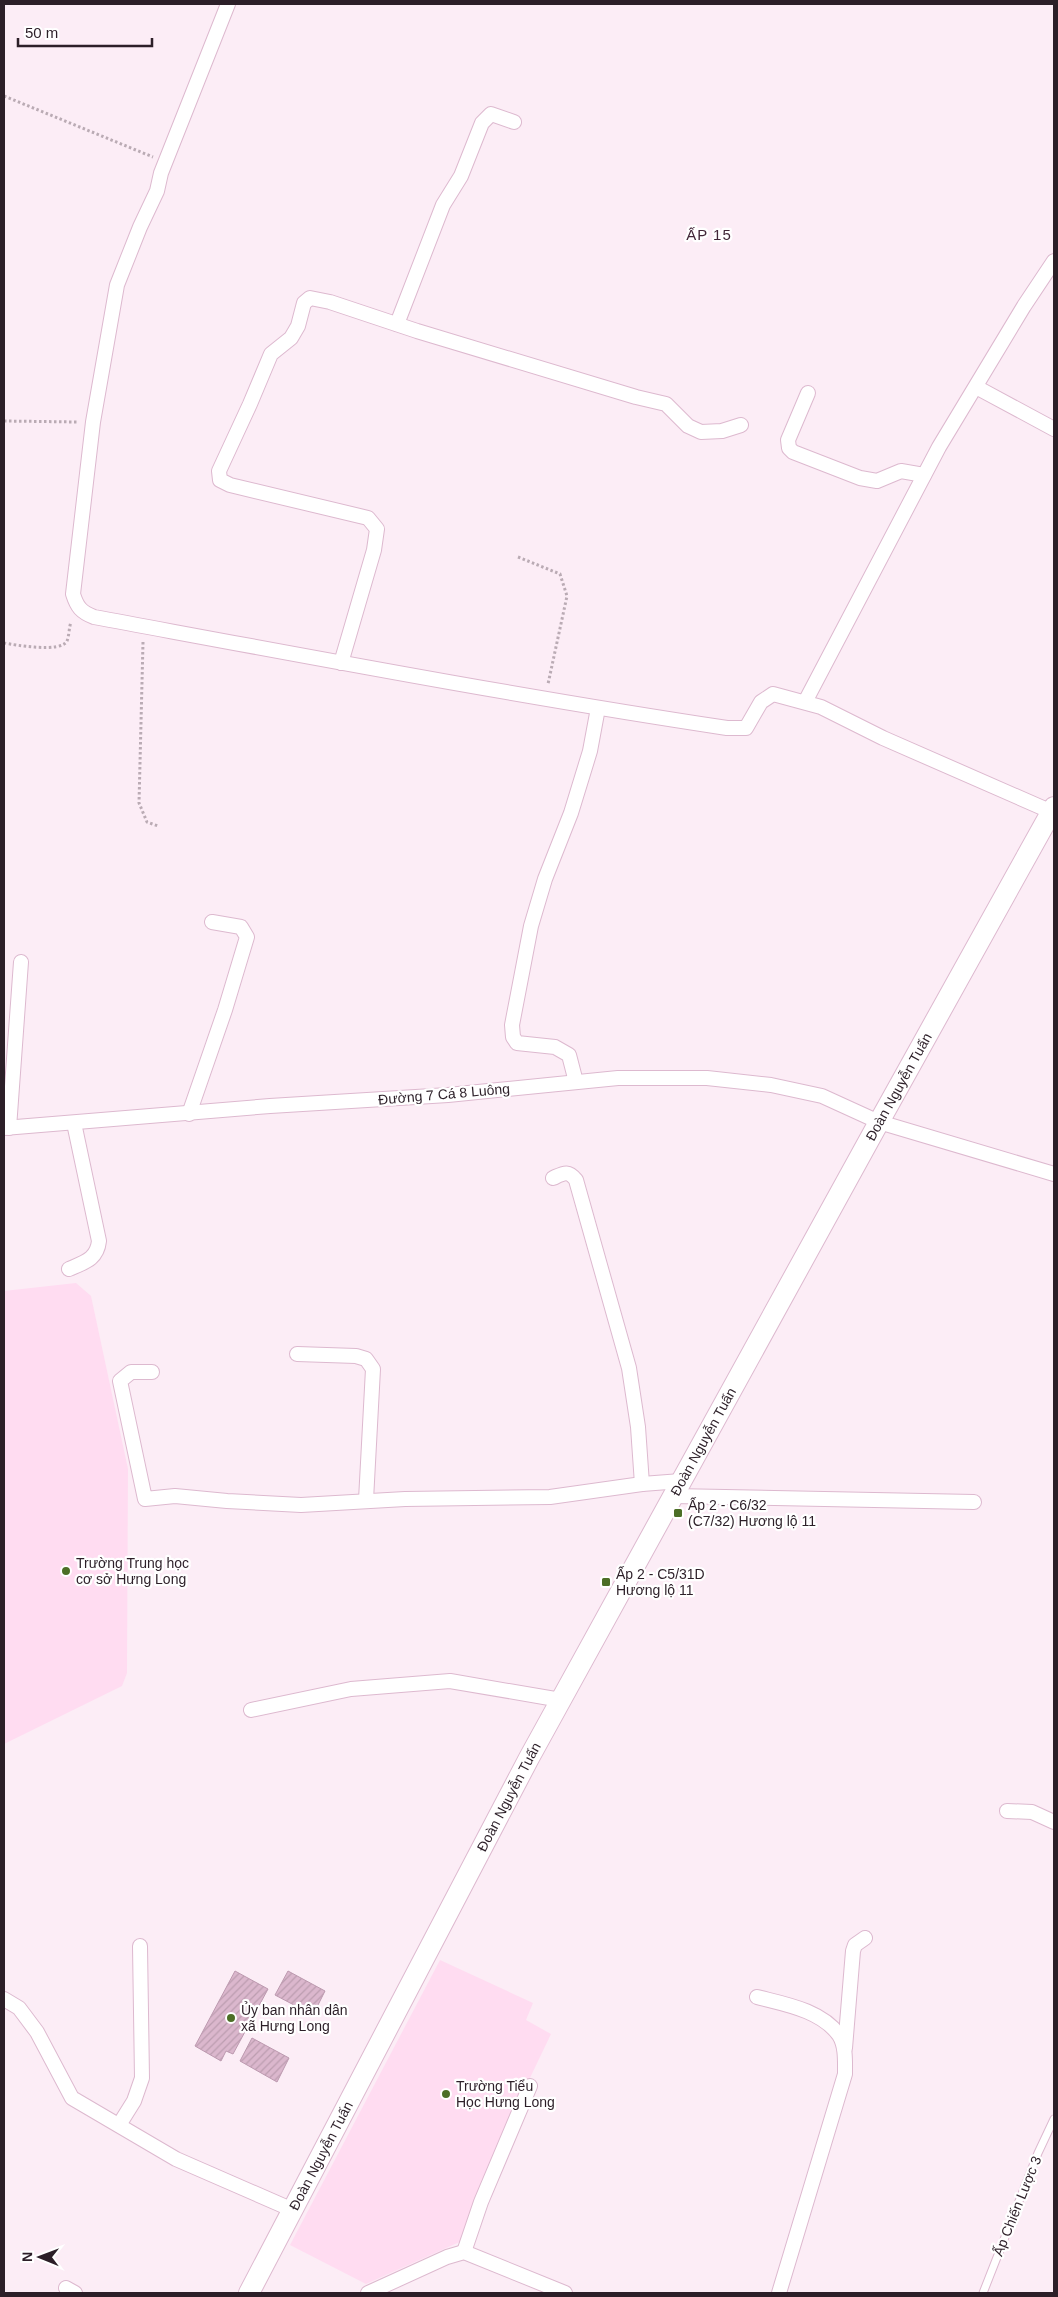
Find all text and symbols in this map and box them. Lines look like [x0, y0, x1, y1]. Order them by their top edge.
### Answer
scale bar [18, 15, 151, 47]
text: 50 m [25, 24, 58, 41]
district label: ẤP 15 [686, 226, 732, 243]
street label: Đoàn Nguyễn Tuấn [862, 1030, 935, 1144]
street label: Đường 7 Cá 8 Luông [377, 1080, 511, 1108]
street label: Đoàn Nguyễn Tuấn [667, 1385, 739, 1498]
place label: Ấp 2 - C6/32 (C7/32) Hương lộ 11 [688, 1497, 816, 1529]
marker: Ấp 2 - C6/32 (C7/32) Hương lộ 11 [672, 1507, 684, 1519]
place label: Trường Trung học cơ sở Hưng Long [76, 1555, 189, 1587]
marker: Trường Trung học cơ sở Hưng Long [60, 1565, 72, 1577]
place label: Ấp 2 - C5/31D Hương lộ 11 [616, 1566, 705, 1598]
marker: Ấp 2 - C5/31D Hương lộ 11 [600, 1576, 612, 1588]
street label: Đoàn Nguyễn Tuấn [474, 1740, 544, 1854]
place label: Ủy ban nhân dân xã Hưng Long [241, 2001, 348, 2034]
marker: Ủy ban nhân dân xã Hưng Long [225, 2012, 237, 2024]
place label: Trường Tiểu Học Hưng Long [456, 2078, 555, 2110]
marker: Trường Tiểu Học Hưng Long [440, 2088, 452, 2100]
street label: Đoàn Nguyễn Tuấn [286, 2098, 356, 2213]
street label: Ấp Chiến Lược 3 [990, 2153, 1044, 2258]
north arrow [15, 2232, 65, 2282]
text: N [19, 2252, 35, 2262]

